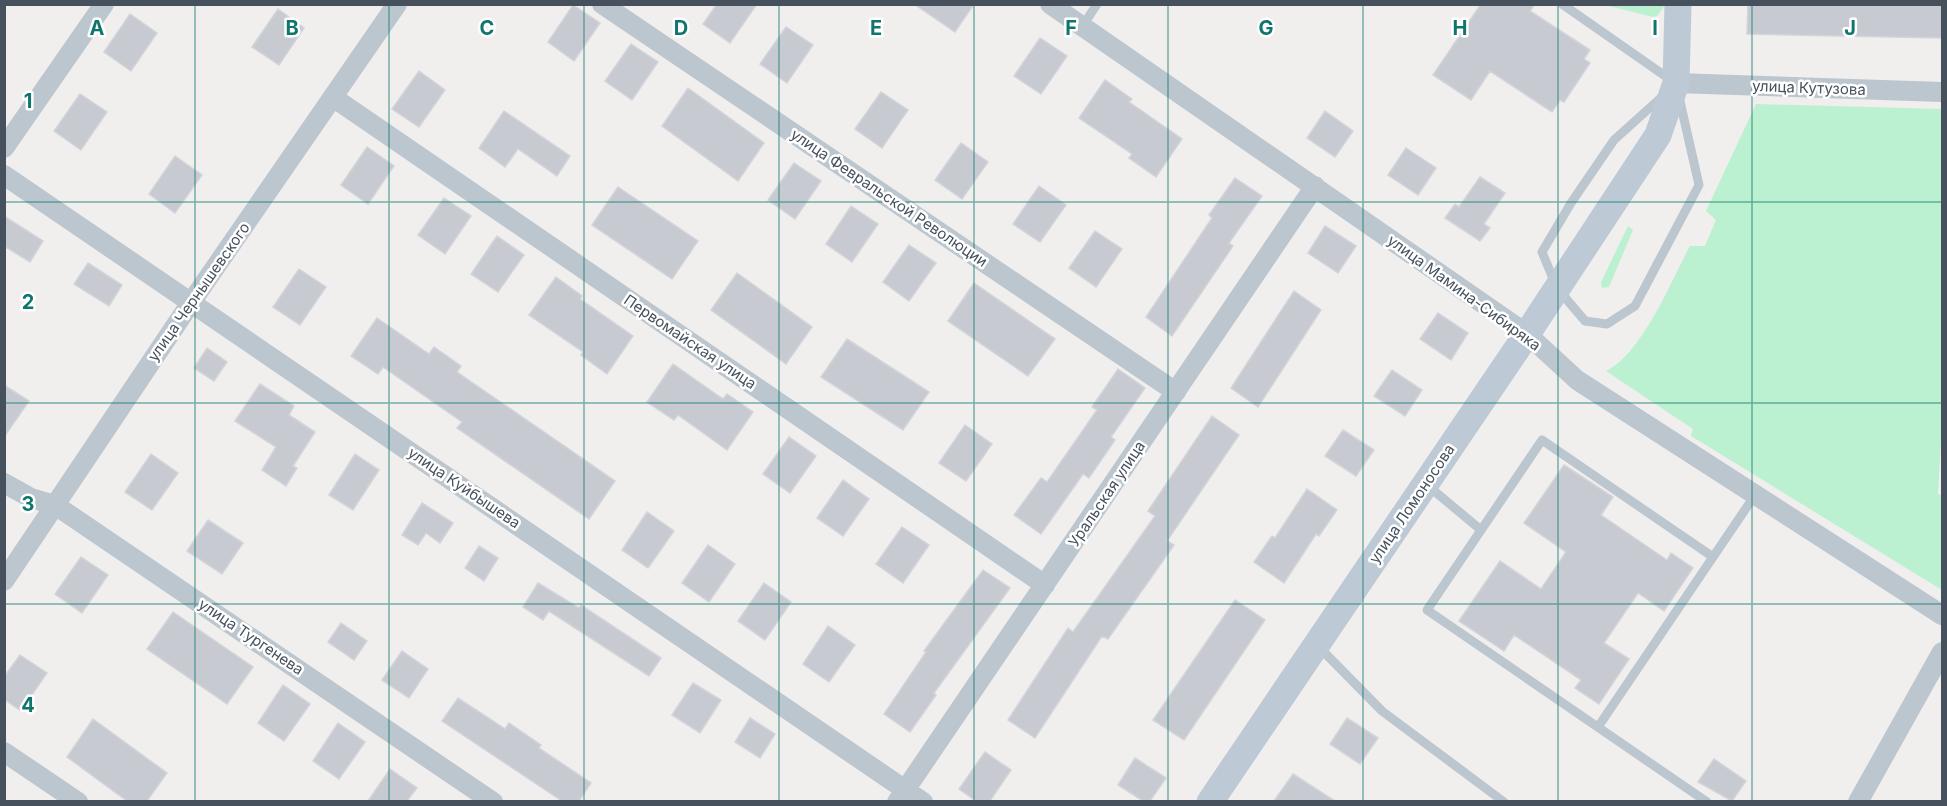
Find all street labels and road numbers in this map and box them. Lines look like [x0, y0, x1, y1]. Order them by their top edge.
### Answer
street label: улица Кутузова [1752, 76, 1866, 99]
street label: улица Февральской Революции [787, 124, 991, 271]
street label: улица Чернышевского [143, 219, 254, 365]
street label: улица Мамина-Сибиряка [1384, 231, 1545, 355]
street label: Первомайская улица [620, 290, 760, 393]
street label: Уральская улица [1064, 437, 1149, 550]
street label: улица Ломоносова [1365, 440, 1459, 567]
street label: улица Куйбышева [404, 443, 524, 532]
street label: улица Тургенева [195, 594, 307, 679]

